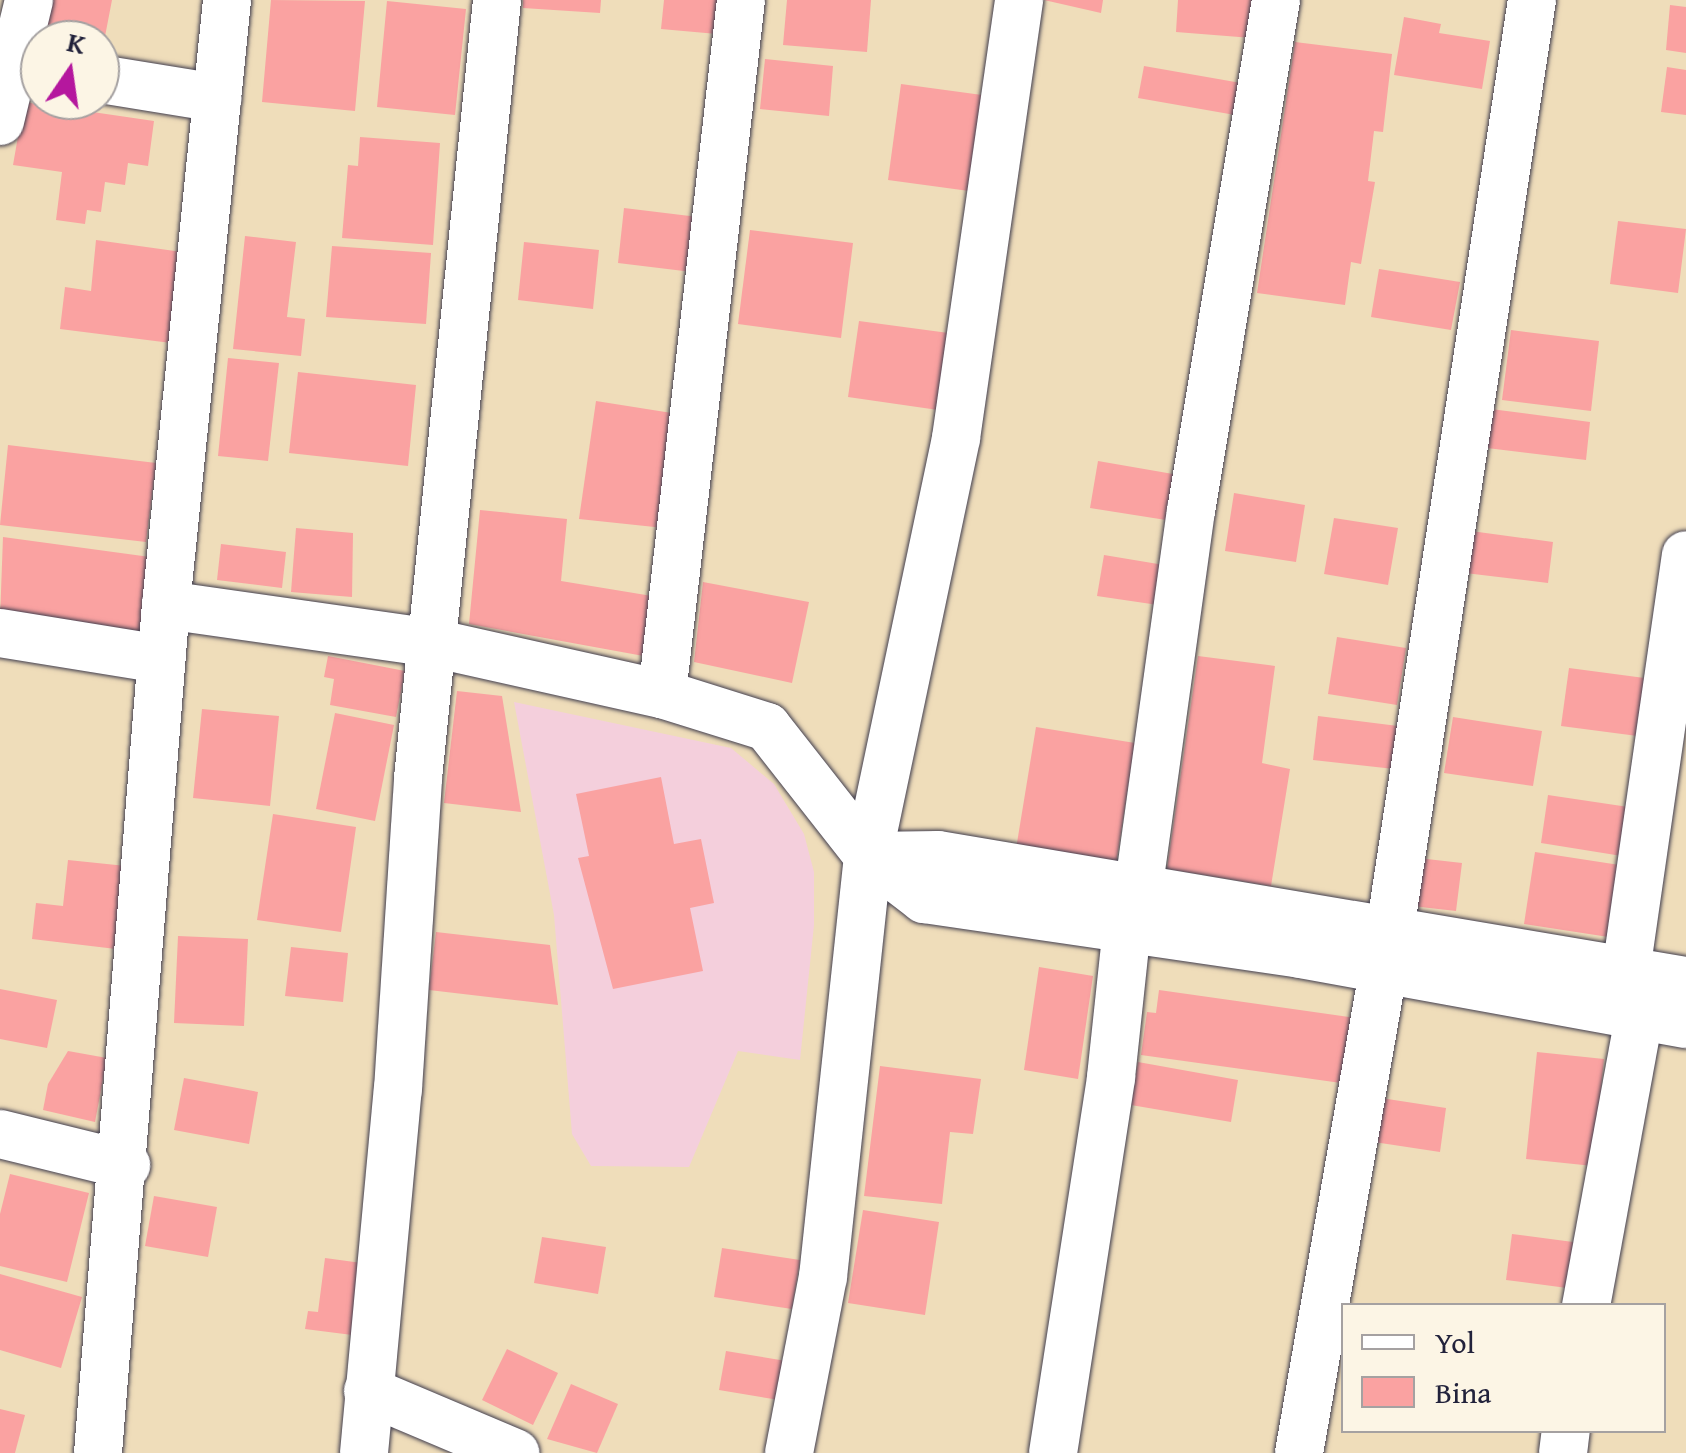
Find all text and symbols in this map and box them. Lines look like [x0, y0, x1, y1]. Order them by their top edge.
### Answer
north arrow [20, 20, 120, 120]
text: K [63, 20, 90, 64]
legend [1341, 1303, 1666, 1433]
text: Yol [1435, 1320, 1475, 1364]
text: Bina [1435, 1370, 1491, 1414]

